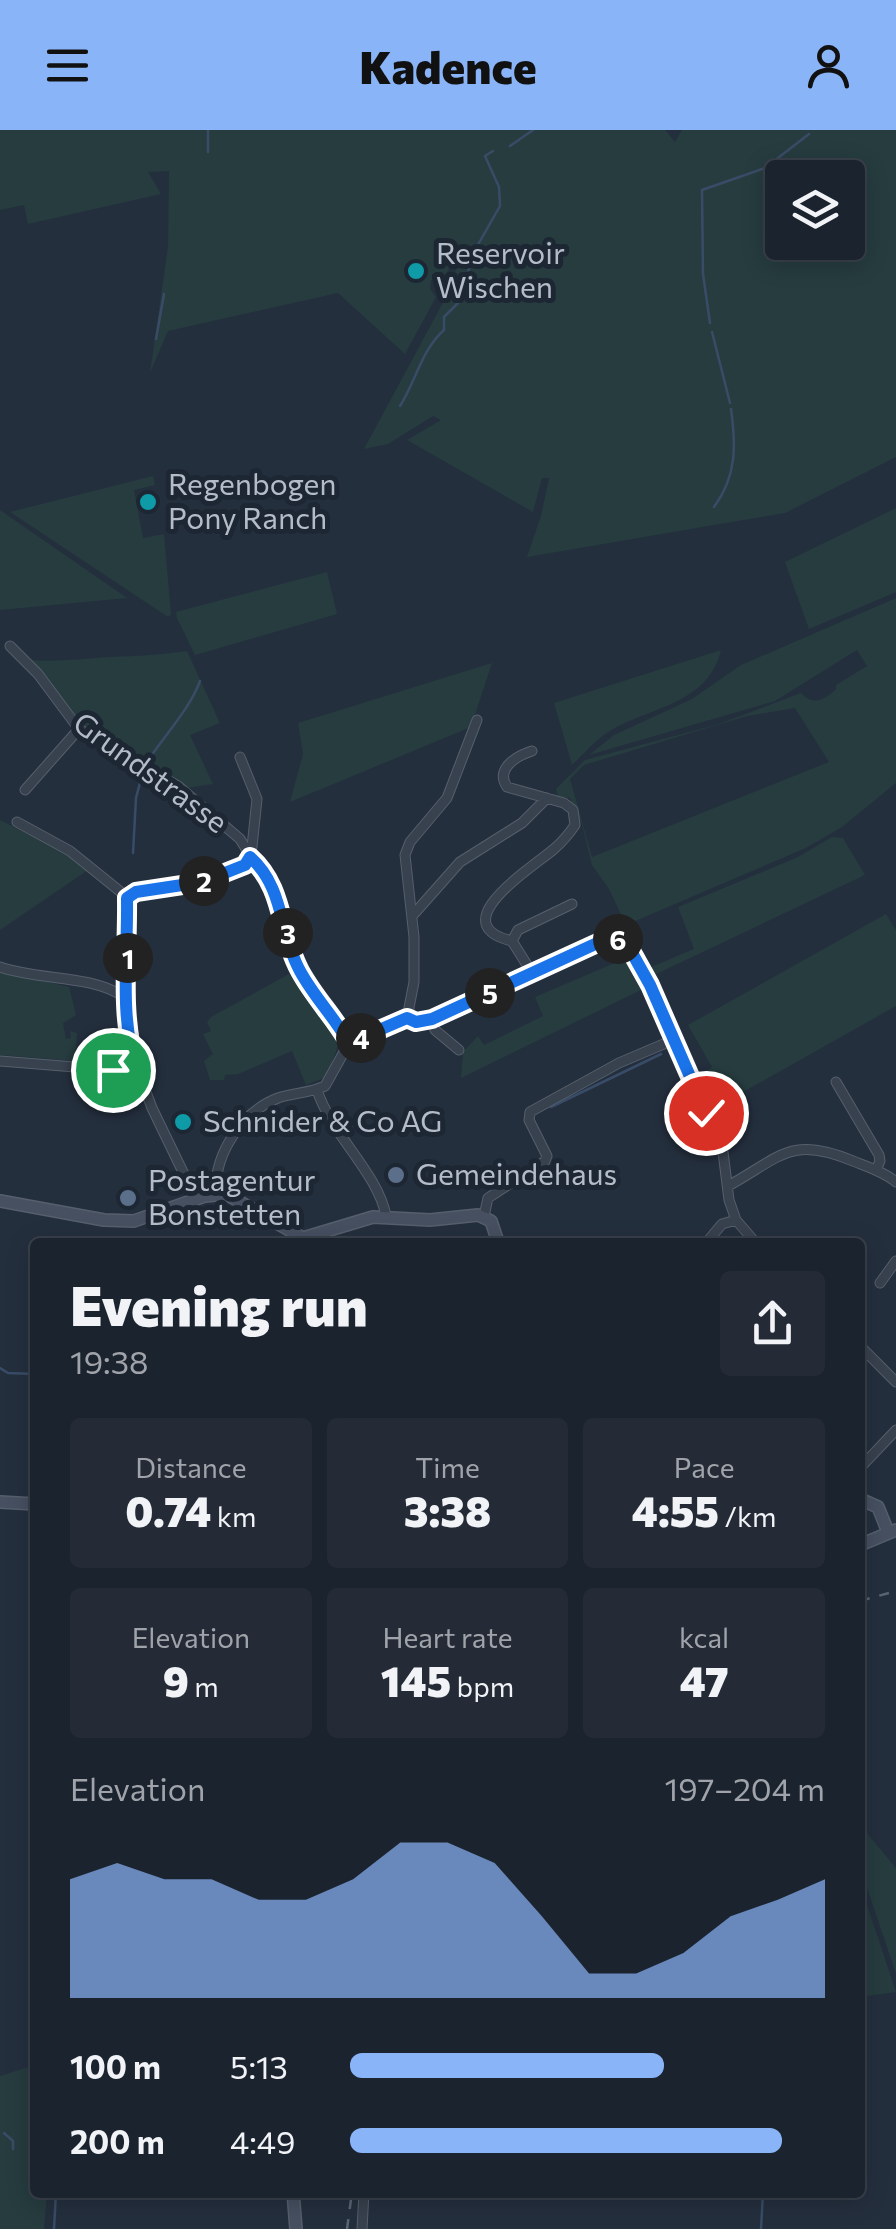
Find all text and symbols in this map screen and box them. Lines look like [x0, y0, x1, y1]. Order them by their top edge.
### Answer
icon: menu [40, 38, 95, 93]
text: Kadence [359, 38, 537, 93]
icon: person [801, 38, 856, 93]
map controls [765, 160, 865, 260]
button: layers [765, 160, 865, 260]
place label: Reservoir Wischen [436, 233, 565, 304]
marker: Reservoir Wischen [405, 260, 427, 282]
place label: Regenbogen Pony Ranch [168, 464, 337, 535]
marker: Regenbogen Pony Ranch [137, 491, 159, 513]
street label: Grundstrasse [67, 703, 236, 839]
pin: 2 [179, 856, 229, 906]
text: 2 [196, 864, 212, 898]
pin: 3 [263, 908, 313, 958]
pin: 6 [593, 914, 643, 964]
text: 3 [280, 916, 296, 950]
text: 6 [609, 922, 627, 956]
pin: 1 [103, 933, 153, 983]
text: 1 [122, 941, 134, 975]
pin: 5 [465, 968, 515, 1018]
text: 5 [482, 976, 498, 1010]
pin: 4 [336, 1013, 386, 1063]
text: 4 [352, 1021, 370, 1055]
pin [71, 1028, 156, 1113]
icon: arrive [86, 1043, 141, 1098]
pin [664, 1071, 749, 1156]
icon: check [679, 1086, 734, 1141]
place label: Schnider & Co AG [203, 1101, 442, 1138]
marker: Schnider & Co AG [172, 1111, 194, 1133]
place label: Gemeindehaus [416, 1154, 617, 1191]
place label: Postagentur Bonstetten [148, 1160, 316, 1231]
marker: Gemeindehaus [385, 1164, 407, 1186]
marker: Postagentur Bonstetten [117, 1187, 139, 1209]
text: Evening run [70, 1270, 368, 1337]
button: share [720, 1271, 825, 1376]
text: 19:38 [70, 1341, 148, 1381]
text: Distance [135, 1450, 246, 1484]
text: Time [415, 1450, 480, 1484]
text: Pace [674, 1450, 735, 1484]
text: 0.74 [125, 1484, 211, 1536]
text: 3:38 [404, 1484, 491, 1536]
text: 4:55 [632, 1484, 719, 1536]
text: km [211, 1499, 256, 1533]
text: /km [719, 1499, 777, 1533]
text: Elevation [132, 1620, 250, 1654]
text: Heart rate [382, 1620, 513, 1654]
text: kcal [679, 1620, 729, 1654]
text: 9 [163, 1654, 189, 1706]
text: 145 [381, 1654, 451, 1706]
text: 47 [680, 1654, 729, 1706]
text: m [189, 1669, 219, 1703]
text: bpm [451, 1669, 514, 1703]
text: Elevation [70, 1768, 205, 1808]
text: 197–204 m [664, 1768, 825, 1808]
text: 100 m [70, 2046, 161, 2086]
text: 5:13 [230, 2046, 288, 2086]
text: 200 m [70, 2121, 165, 2161]
text: 4:49 [230, 2121, 295, 2161]

